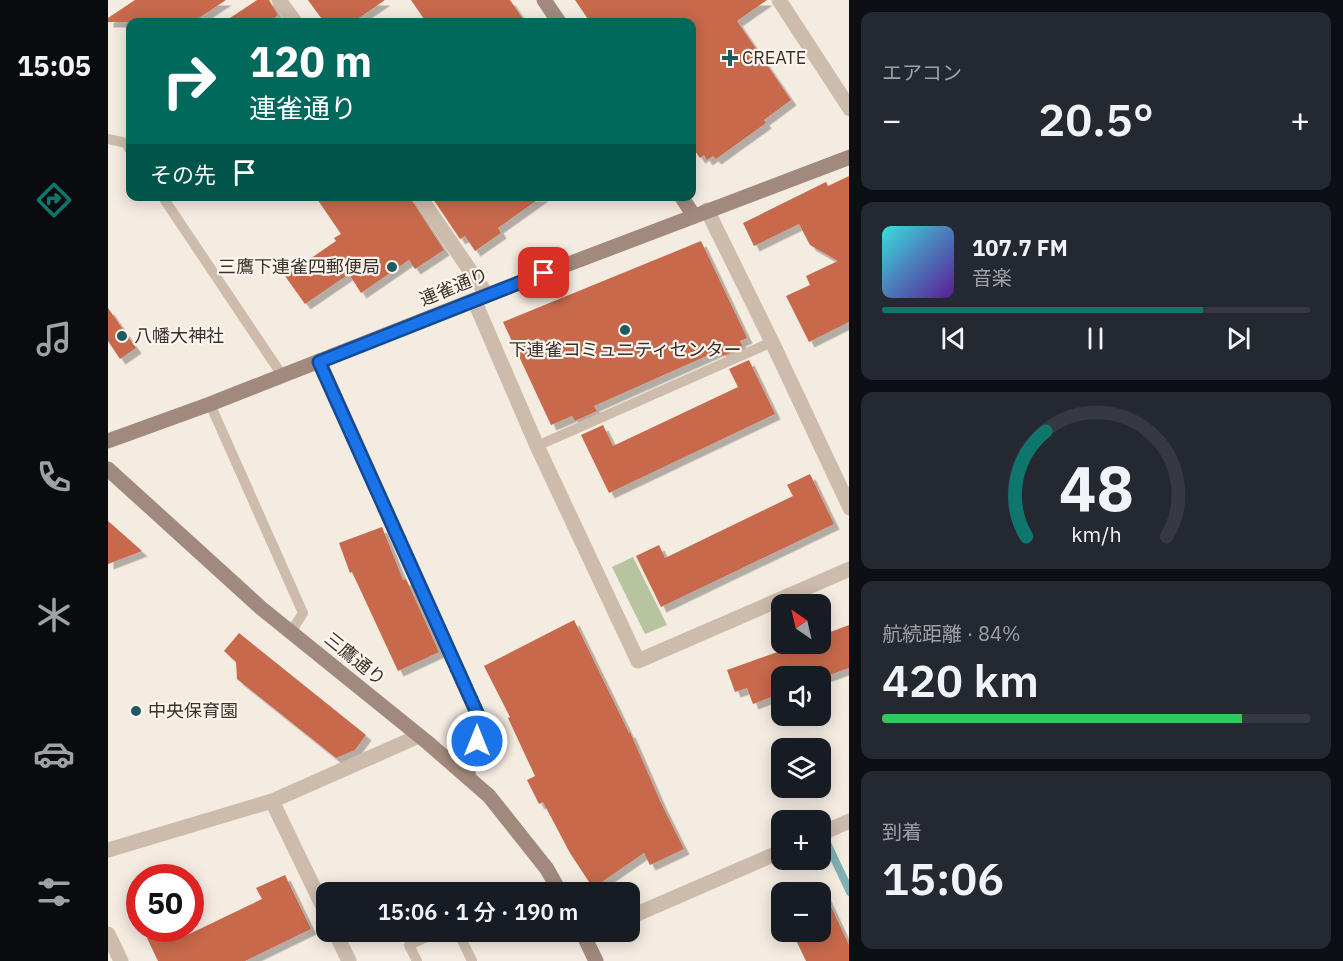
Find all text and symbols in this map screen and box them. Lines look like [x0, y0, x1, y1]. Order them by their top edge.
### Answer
text: 120 m [249, 34, 372, 89]
icon: right [150, 42, 228, 120]
place label: CREATE [742, 46, 806, 69]
text: 15:05 [17, 48, 91, 83]
marker: CREATE [723, 51, 737, 65]
text: エアコン [882, 59, 962, 86]
text: 連雀通り [249, 90, 357, 125]
text: 20.5° [1038, 90, 1154, 148]
text: − [882, 98, 902, 141]
text: + [1290, 98, 1310, 141]
icon: arrive [228, 156, 261, 189]
text: その先 [150, 160, 216, 189]
icon: directions [33, 179, 75, 221]
text: 107.7 FM [972, 233, 1068, 262]
pin [518, 247, 569, 298]
place label: 三鷹下連雀四郵便局 [218, 255, 380, 278]
icon: arrive [527, 256, 560, 289]
marker: 三鷹下連雀四郵便局 [385, 260, 399, 274]
street label: 連雀通り [416, 262, 491, 311]
text: 音楽 [972, 264, 1012, 291]
icon: music [33, 318, 75, 360]
icon: previous [937, 322, 970, 355]
icon: pause [1079, 322, 1112, 355]
icon: next [1222, 322, 1255, 355]
marker: 下連雀コミュニティセンター [618, 323, 632, 337]
place label: 八幡大神社 [134, 324, 224, 347]
marker: 八幡大神社 [115, 329, 129, 343]
place label: 下連雀コミュニティセンター [509, 338, 741, 361]
text: 48 [1059, 448, 1133, 529]
icon: phone [33, 456, 75, 498]
text: km/h [1071, 521, 1121, 549]
icon: climate [33, 594, 75, 636]
north arrow [771, 594, 831, 654]
map controls [771, 594, 831, 942]
text: 航続距離 · 84% [882, 620, 1021, 647]
street label: 三鷹通り [320, 627, 391, 690]
text: 420 km [882, 651, 1039, 709]
button: sound [771, 666, 831, 726]
place label: 中央保育園 [148, 699, 238, 722]
marker: 中央保育園 [129, 704, 143, 718]
position arrow [445, 709, 509, 773]
icon: car [33, 733, 75, 775]
button: layers [771, 738, 831, 798]
button: + [771, 810, 831, 870]
text: 到着 [882, 818, 922, 845]
text: 15:06 [882, 849, 1004, 907]
speed limit sign: 50 [126, 864, 204, 942]
icon: filters [33, 871, 75, 913]
button: − [771, 882, 831, 942]
text: 15:06 · 1 分 · 190 m [378, 897, 578, 926]

